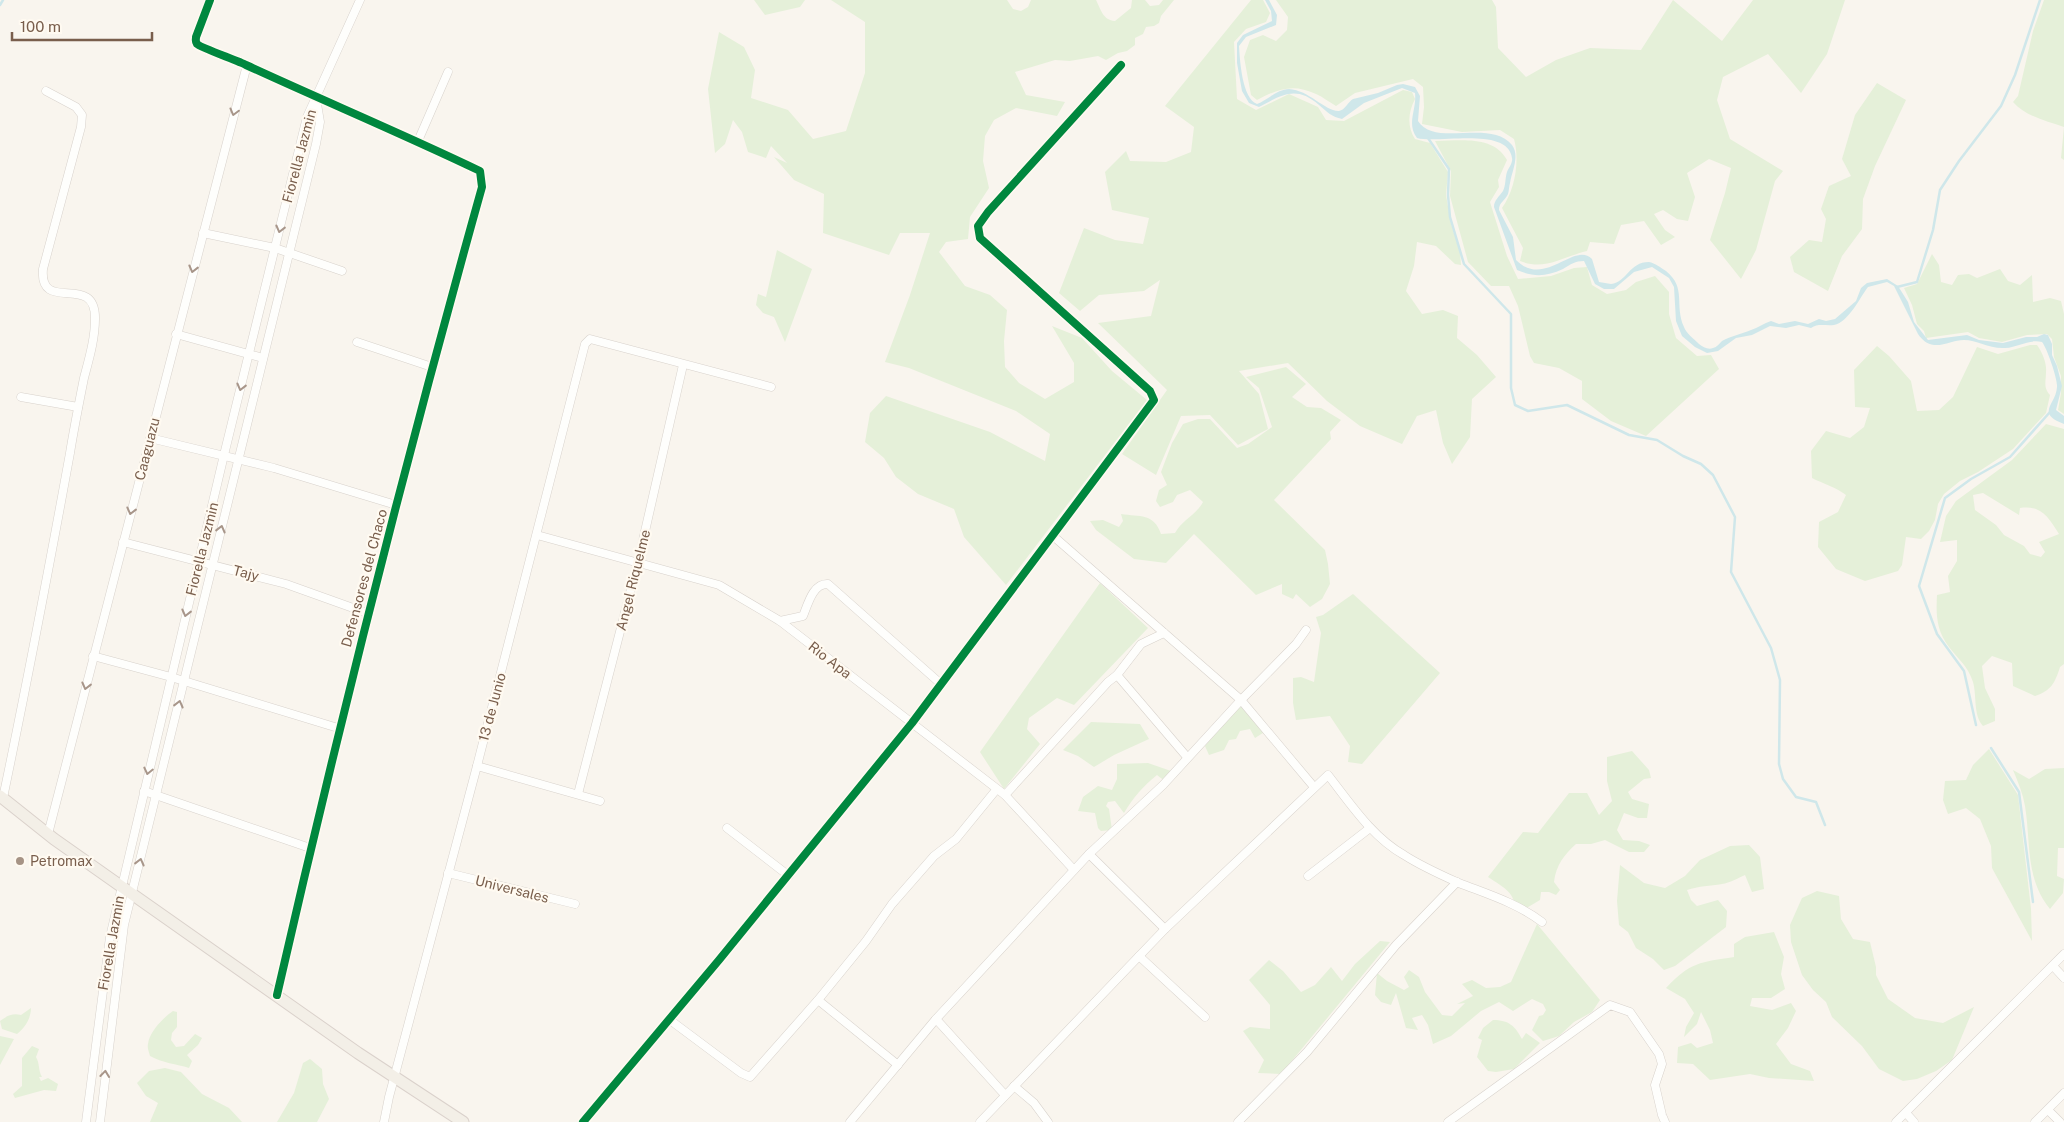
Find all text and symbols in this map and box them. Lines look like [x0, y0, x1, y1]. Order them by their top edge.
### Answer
scale bar [12, 10, 152, 42]
text: 100 m [20, 18, 61, 35]
one-way arrow [230, 108, 240, 116]
street label: Fiorella Jazmin [279, 108, 319, 204]
one-way arrow [275, 224, 286, 233]
one-way arrow [188, 265, 199, 274]
one-way arrow [236, 382, 247, 391]
street label: Caaguazu [131, 416, 163, 482]
street label: Fiorella Jazmin [183, 501, 221, 597]
one-way arrow [126, 507, 137, 516]
street label: Defensores del Chaco [338, 507, 390, 649]
one-way arrow [215, 524, 226, 533]
street label: Angel Riquelme [613, 528, 653, 632]
street label: Tajy [231, 562, 261, 584]
one-way arrow [181, 608, 192, 617]
street label: Rio Apa [805, 638, 855, 682]
street label: 13 de Junio [475, 671, 509, 743]
one-way arrow [81, 681, 91, 689]
one-way arrow [173, 699, 184, 708]
one-way arrow [143, 766, 154, 775]
place label: Petromax [30, 853, 93, 869]
marker: Petromax [14, 855, 26, 867]
one-way arrow [134, 857, 145, 866]
street label: Universales [474, 872, 550, 906]
street label: Fiorella Jazmin [95, 894, 127, 992]
one-way arrow [99, 1069, 110, 1077]

